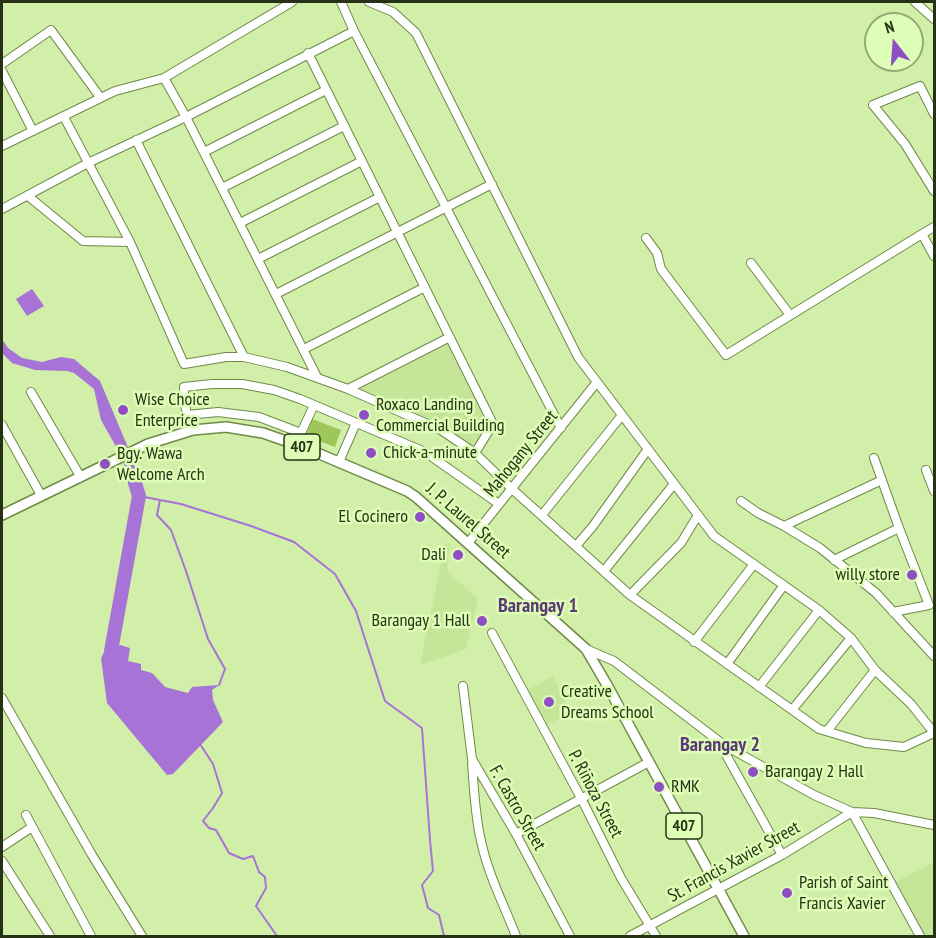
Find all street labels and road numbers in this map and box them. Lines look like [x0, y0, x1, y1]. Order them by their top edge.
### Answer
street label: Mahogany Street [480, 406, 562, 502]
road number: 407 [284, 434, 320, 460]
street label: J. P. Laurel Street [421, 479, 515, 563]
street label: P. Riñoza Street [563, 747, 627, 841]
street label: F. Castro Street [484, 762, 550, 854]
road number: 407 [666, 813, 702, 839]
street label: St. Francis Xavier Street [664, 817, 804, 907]

